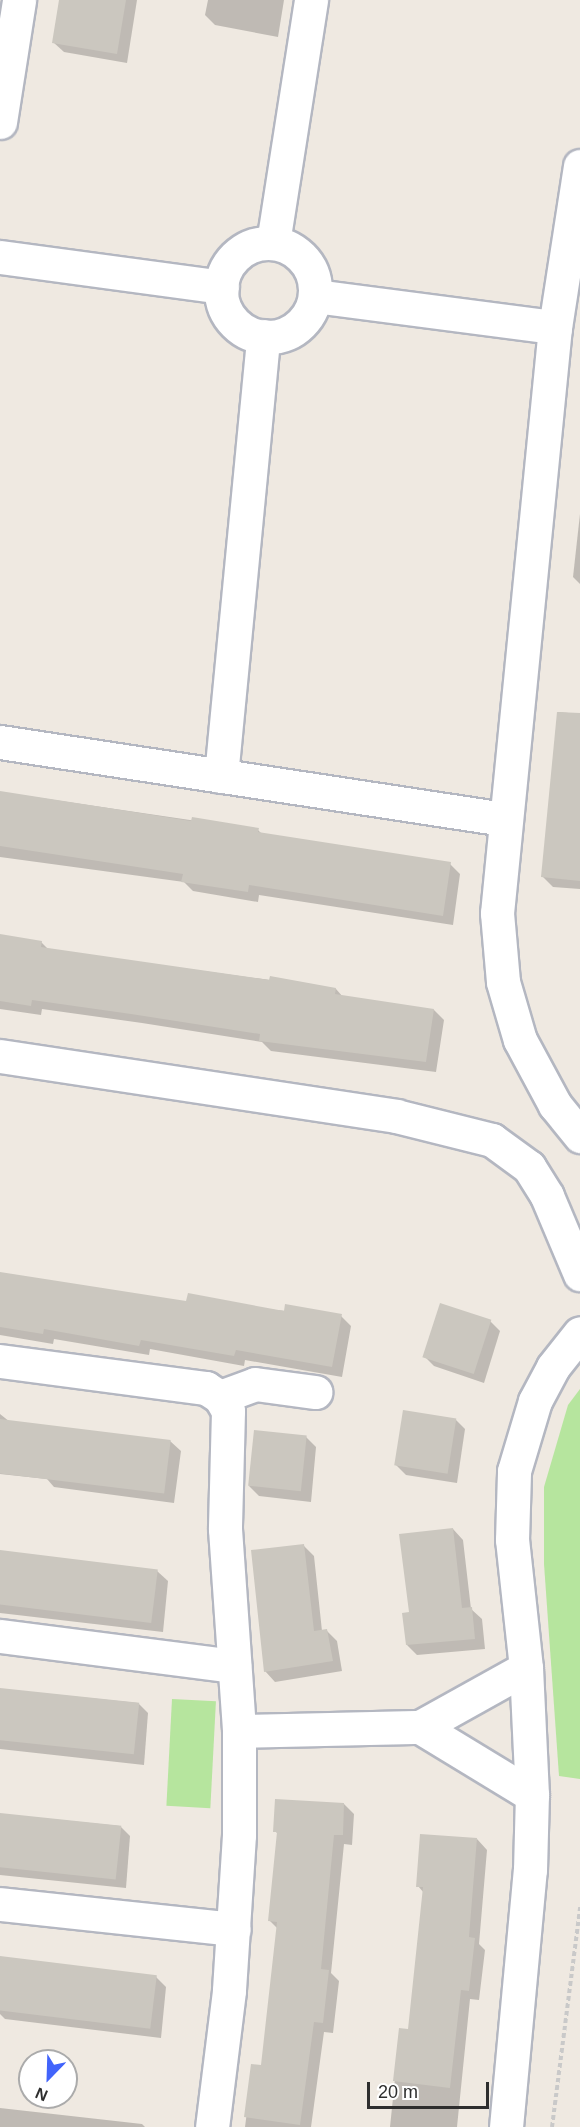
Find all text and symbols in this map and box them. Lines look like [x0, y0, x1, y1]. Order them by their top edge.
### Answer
north arrow [18, 2049, 78, 2109]
scale bar [370, 2070, 492, 2108]
text: 20 m [378, 2082, 418, 2102]
text: N [33, 2084, 50, 2104]

